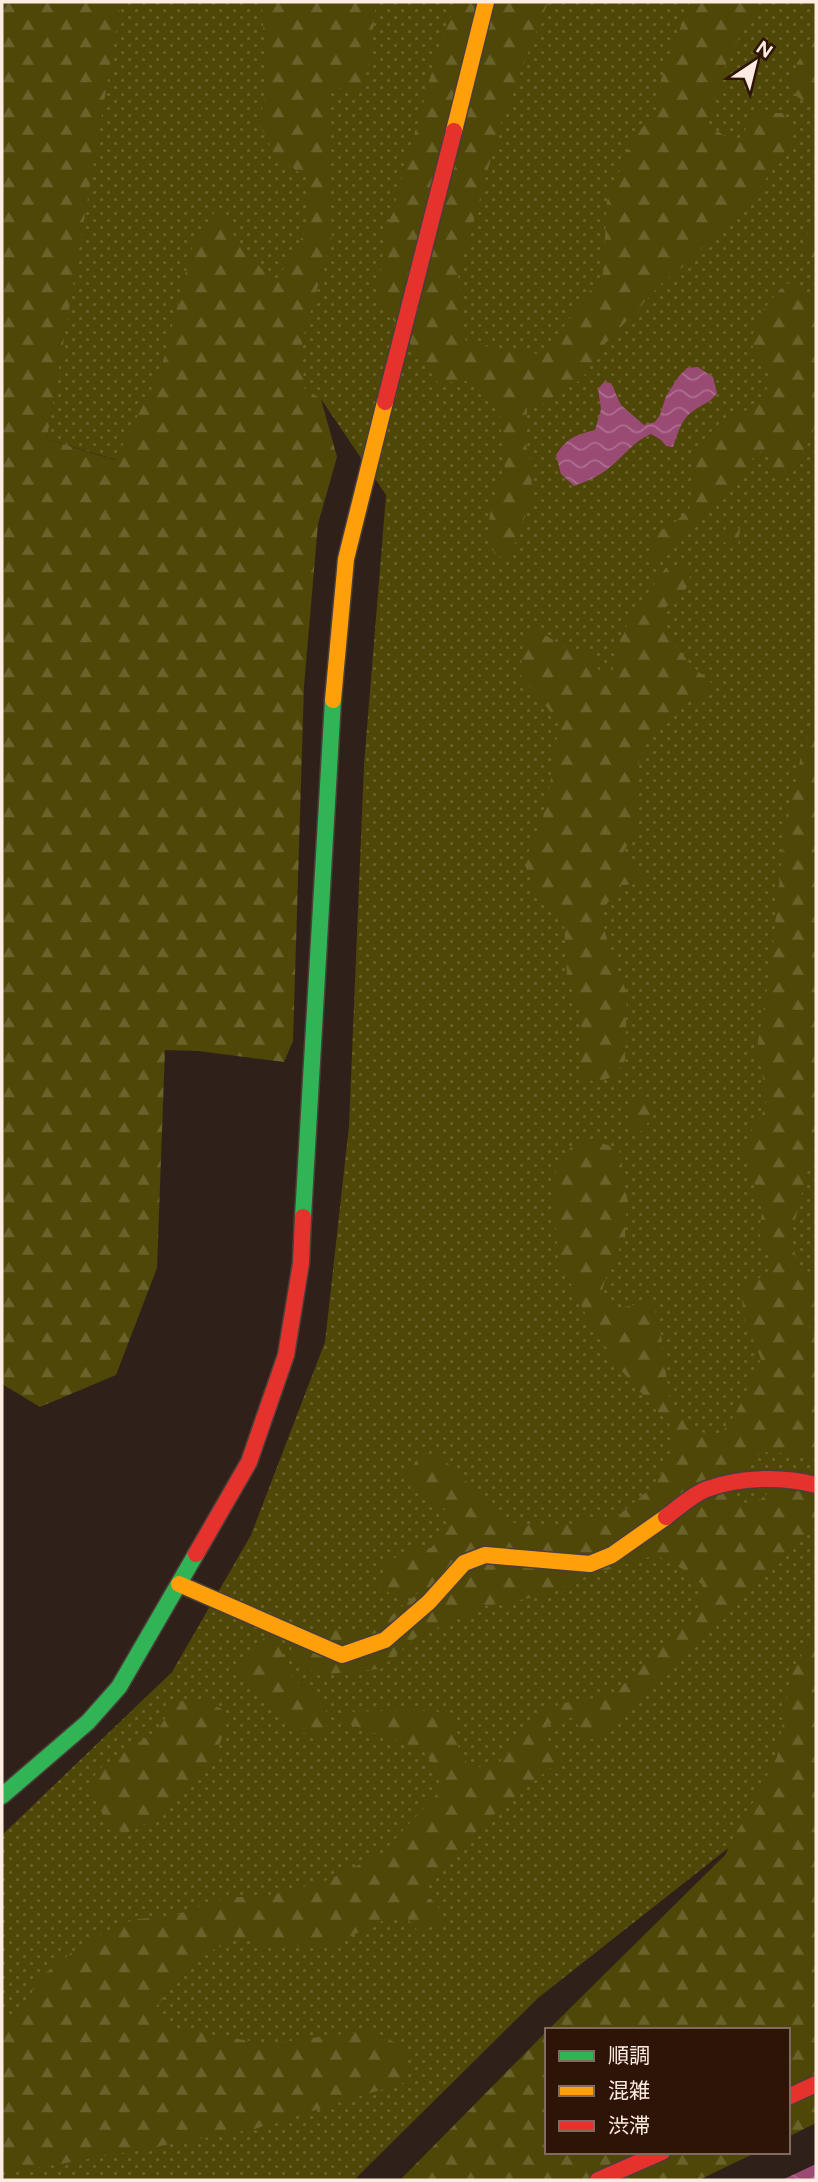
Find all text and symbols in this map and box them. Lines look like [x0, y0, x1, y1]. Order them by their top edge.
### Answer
north arrow [720, 28, 790, 98]
text: N [752, 36, 777, 63]
legend [545, 2028, 790, 2154]
text: 順調 [608, 2043, 650, 2068]
text: 混雑 [608, 2078, 650, 2103]
text: 渋滞 [608, 2113, 650, 2138]

